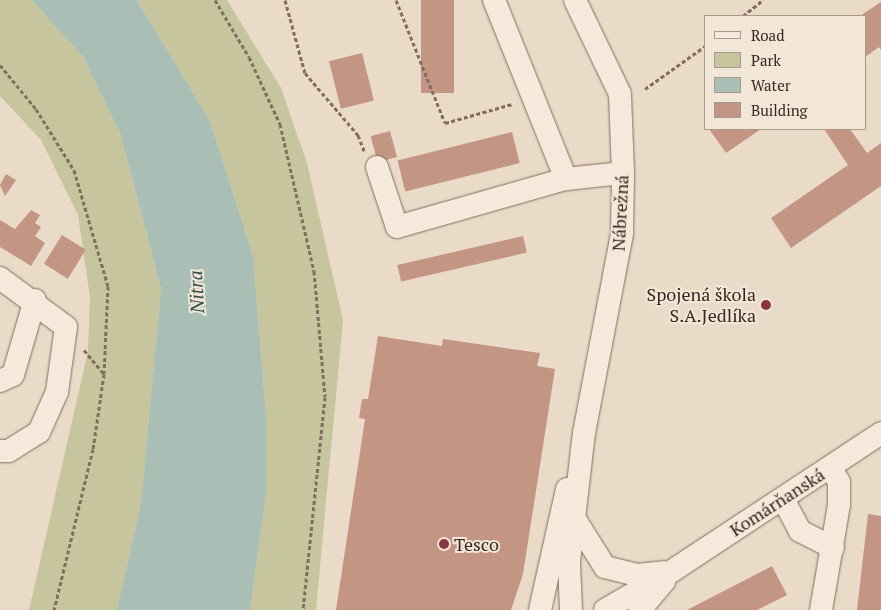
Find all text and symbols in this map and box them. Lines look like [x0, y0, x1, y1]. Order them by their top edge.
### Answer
legend [704, 15, 866, 130]
text: Road [751, 25, 784, 45]
text: Park [751, 50, 781, 70]
text: Water [751, 75, 790, 95]
text: Building [751, 100, 808, 120]
street label: Nábrežná [607, 174, 633, 252]
water label: Nitra [183, 270, 209, 314]
place label: Spojená škola S.A.Jedlíka [646, 284, 756, 326]
marker: Spojená škola S.A.Jedlíka [760, 299, 772, 311]
street label: Komárňanská [725, 463, 829, 541]
place label: Tesco [454, 533, 499, 555]
marker: Tesco [438, 538, 450, 550]

